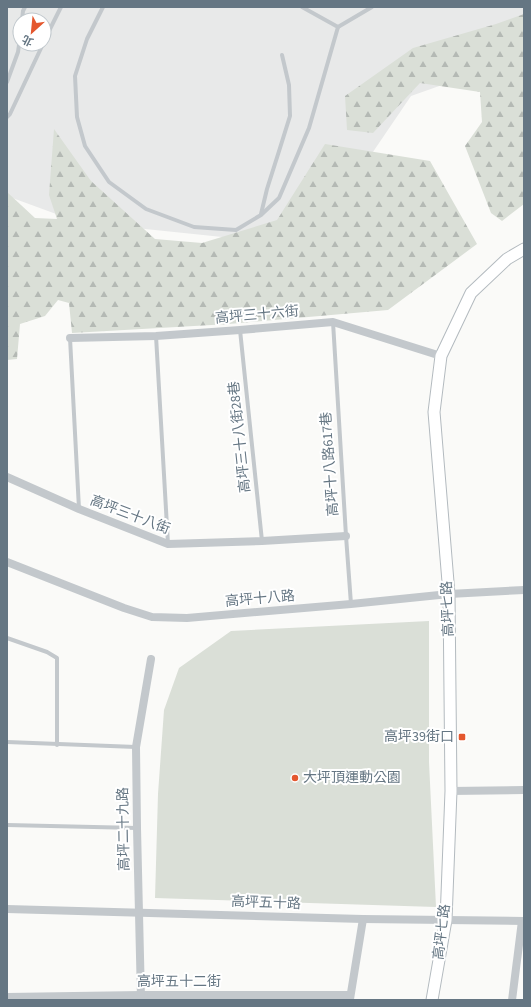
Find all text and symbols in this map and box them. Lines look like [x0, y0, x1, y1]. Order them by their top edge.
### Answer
north arrow [12, 12, 52, 52]
text: 北 [19, 31, 36, 50]
street label: 高坪三十六街 [214, 301, 300, 329]
street label: 高坪三十八街28巷 [224, 380, 256, 494]
street label: 高坪十八路617巷 [316, 411, 344, 517]
street label: 高坪三十八街 [87, 491, 173, 539]
street label: 高坪七路 [437, 581, 459, 637]
street label: 高坪十八路 [224, 586, 296, 612]
place label: 高坪39街口 [384, 727, 454, 747]
marker: 高坪39街口 [457, 732, 467, 742]
place label: 大坪頂運動公園 [303, 768, 401, 788]
marker: 大坪頂運動公園 [290, 773, 300, 783]
street label: 高坪二十九路 [113, 787, 135, 871]
street label: 高坪五十路 [231, 892, 301, 914]
street label: 高坪七路 [429, 903, 455, 961]
street label: 高坪五十二街 [137, 972, 221, 992]

